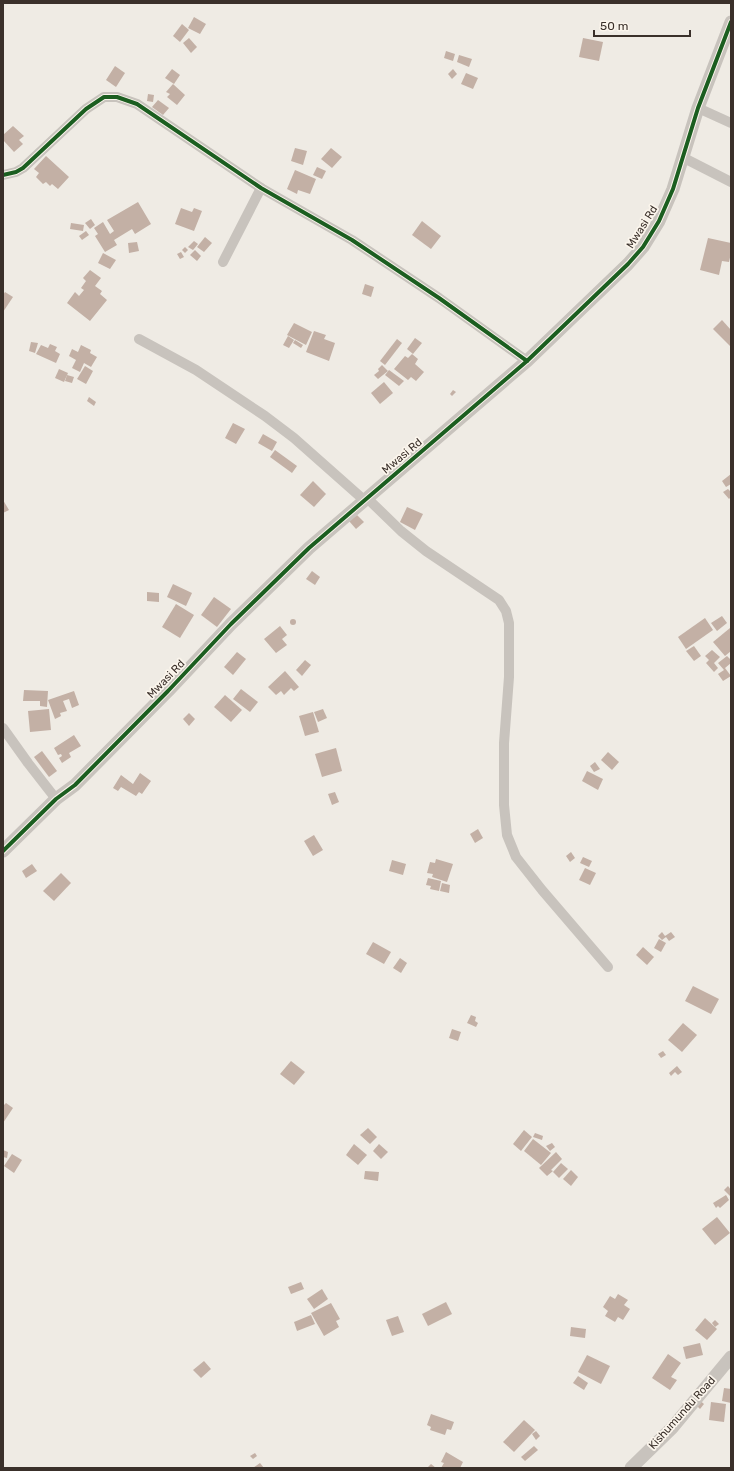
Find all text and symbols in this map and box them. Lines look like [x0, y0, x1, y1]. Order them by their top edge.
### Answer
scale bar [594, 12, 690, 38]
text: 50 m [600, 19, 628, 33]
street label: Mwasi Rd [624, 203, 660, 251]
street label: Mwasi Rd [379, 436, 425, 476]
street label: Mwasi Rd [145, 657, 187, 701]
street label: Kishumundu Road [646, 1374, 718, 1452]

